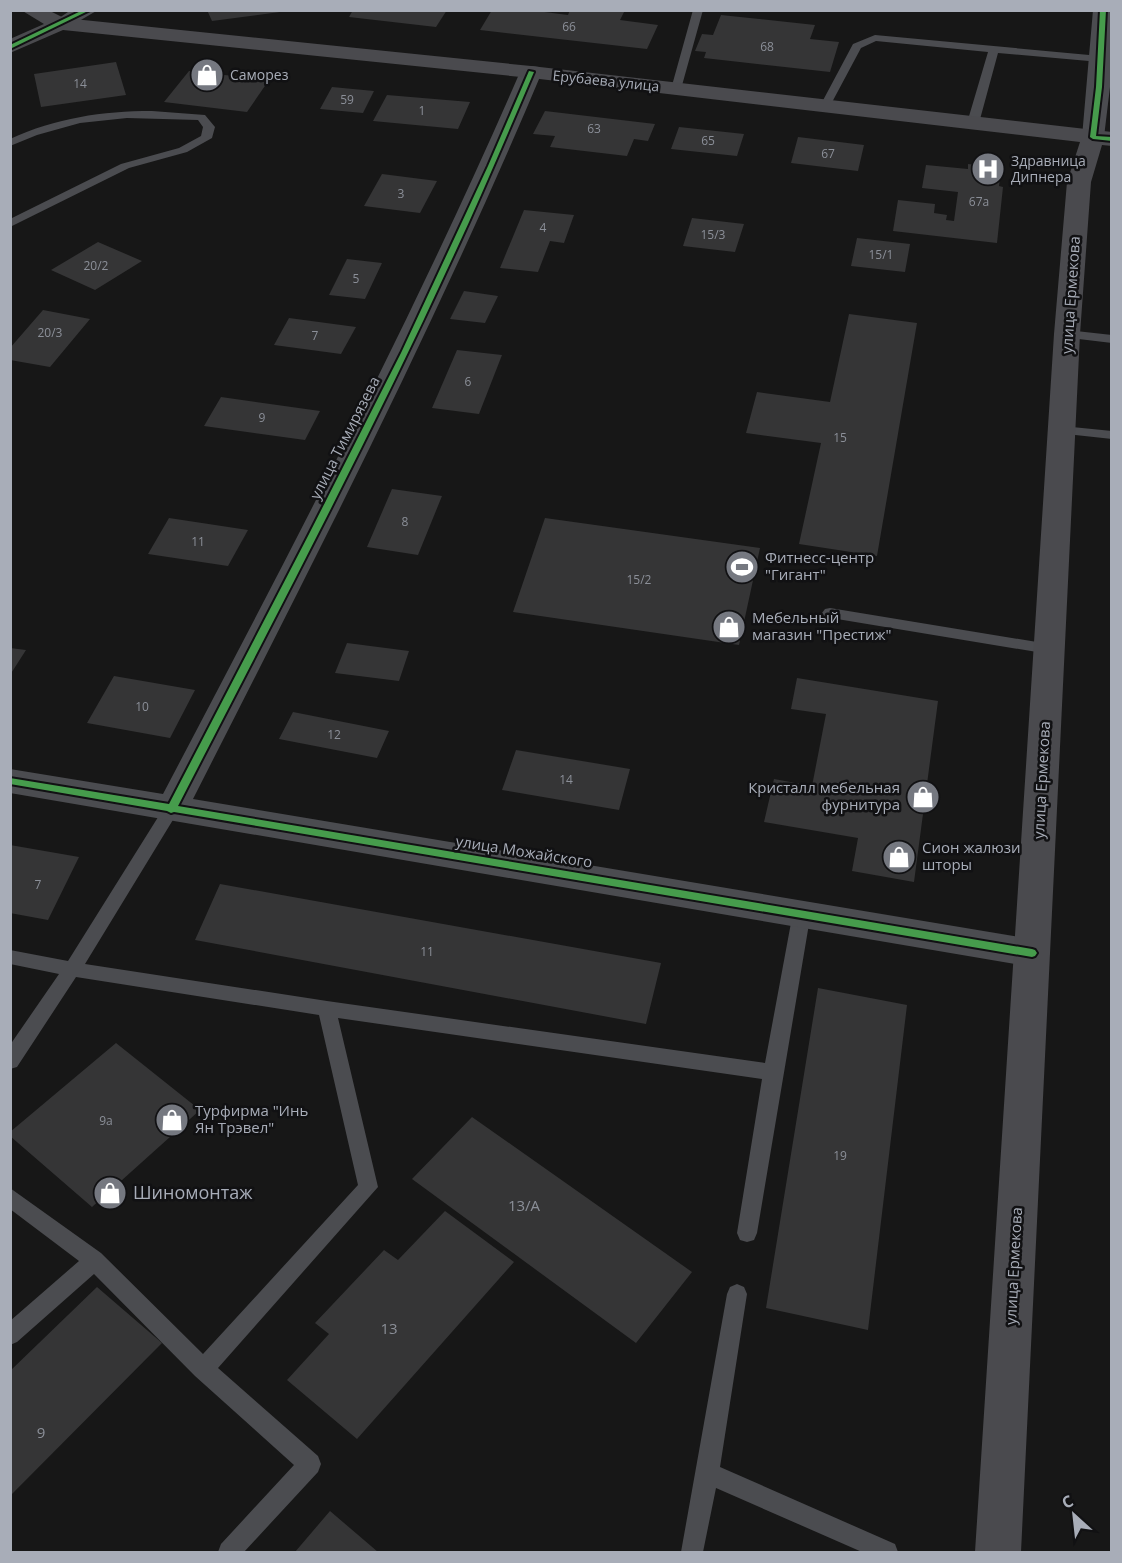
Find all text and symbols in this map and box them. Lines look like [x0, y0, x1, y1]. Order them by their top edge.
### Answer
house number: 66 [562, 18, 576, 35]
house number: 68 [760, 38, 774, 55]
shop icon: Саморез [189, 57, 225, 93]
place label: Саморез [230, 65, 289, 84]
street label: Ерубаева улица [552, 65, 660, 96]
house number: 14 [73, 75, 87, 92]
house number: 59 [340, 91, 354, 108]
house number: 1 [419, 102, 425, 119]
house number: 63 [587, 120, 601, 137]
house number: 65 [701, 132, 715, 149]
house number: 67 [821, 145, 835, 162]
hospital icon: Здравница Дипнера [970, 151, 1006, 187]
place label: Здравница Дипнера [1011, 151, 1086, 186]
house number: 3 [398, 185, 405, 202]
house number: 67а [969, 193, 989, 210]
house number: 4 [540, 219, 547, 236]
house number: 15/3 [701, 226, 726, 243]
street label: улица Ермекова [1056, 235, 1084, 354]
house number: 15/1 [869, 246, 893, 263]
house number: 20/2 [84, 257, 109, 274]
house number: 5 [353, 270, 360, 287]
house number: 20/3 [38, 324, 63, 341]
house number: 7 [312, 327, 319, 344]
street label: улица Тимирязева [304, 373, 384, 503]
house number: 6 [465, 373, 472, 390]
house number: 9 [259, 409, 266, 426]
house number: 15 [833, 429, 847, 446]
house number: 8 [402, 513, 409, 530]
house number: 11 [191, 533, 205, 550]
place label: Фитнесс-центр "Гигант" [765, 547, 874, 584]
sports icon: Фитнесс-центр "Гигант" [724, 549, 760, 585]
house number: 15/2 [627, 571, 652, 588]
place label: Мебельный магазин "Престиж" [752, 607, 892, 644]
shop icon: Мебельный магазин "Престиж" [711, 609, 747, 645]
house number: 10 [135, 698, 149, 715]
street label: улица Ермекова [1028, 721, 1054, 839]
house number: 12 [327, 726, 341, 743]
house number: 14 [559, 771, 573, 788]
place label: Кристалл мебельная фурнитура [748, 777, 900, 814]
shop icon: Кристалл мебельная фурнитура [905, 779, 941, 815]
street label: улица Можайского [454, 830, 594, 872]
place label: Сион жалюзи шторы [922, 837, 1021, 874]
shop icon: Сион жалюзи шторы [881, 839, 917, 875]
house number: 7 [35, 876, 42, 893]
house number: 11 [420, 943, 434, 960]
place label: Турфирма "Инь Ян Трэвел" [195, 1100, 308, 1137]
shop icon: Турфирма "Инь Ян Трэвел" [154, 1102, 190, 1138]
house number: 9а [99, 1112, 113, 1129]
house number: 19 [833, 1147, 847, 1164]
shop icon: Шиномонтаж [92, 1175, 128, 1211]
place label: Шиномонтаж [133, 1180, 253, 1204]
house number: 13/А [508, 1195, 541, 1215]
street label: улица Ермекова [1000, 1207, 1026, 1325]
house number: 13 [380, 1318, 398, 1338]
house number: 9 [37, 1422, 45, 1442]
north arrow [1044, 1485, 1104, 1545]
text: С [1058, 1490, 1077, 1514]

